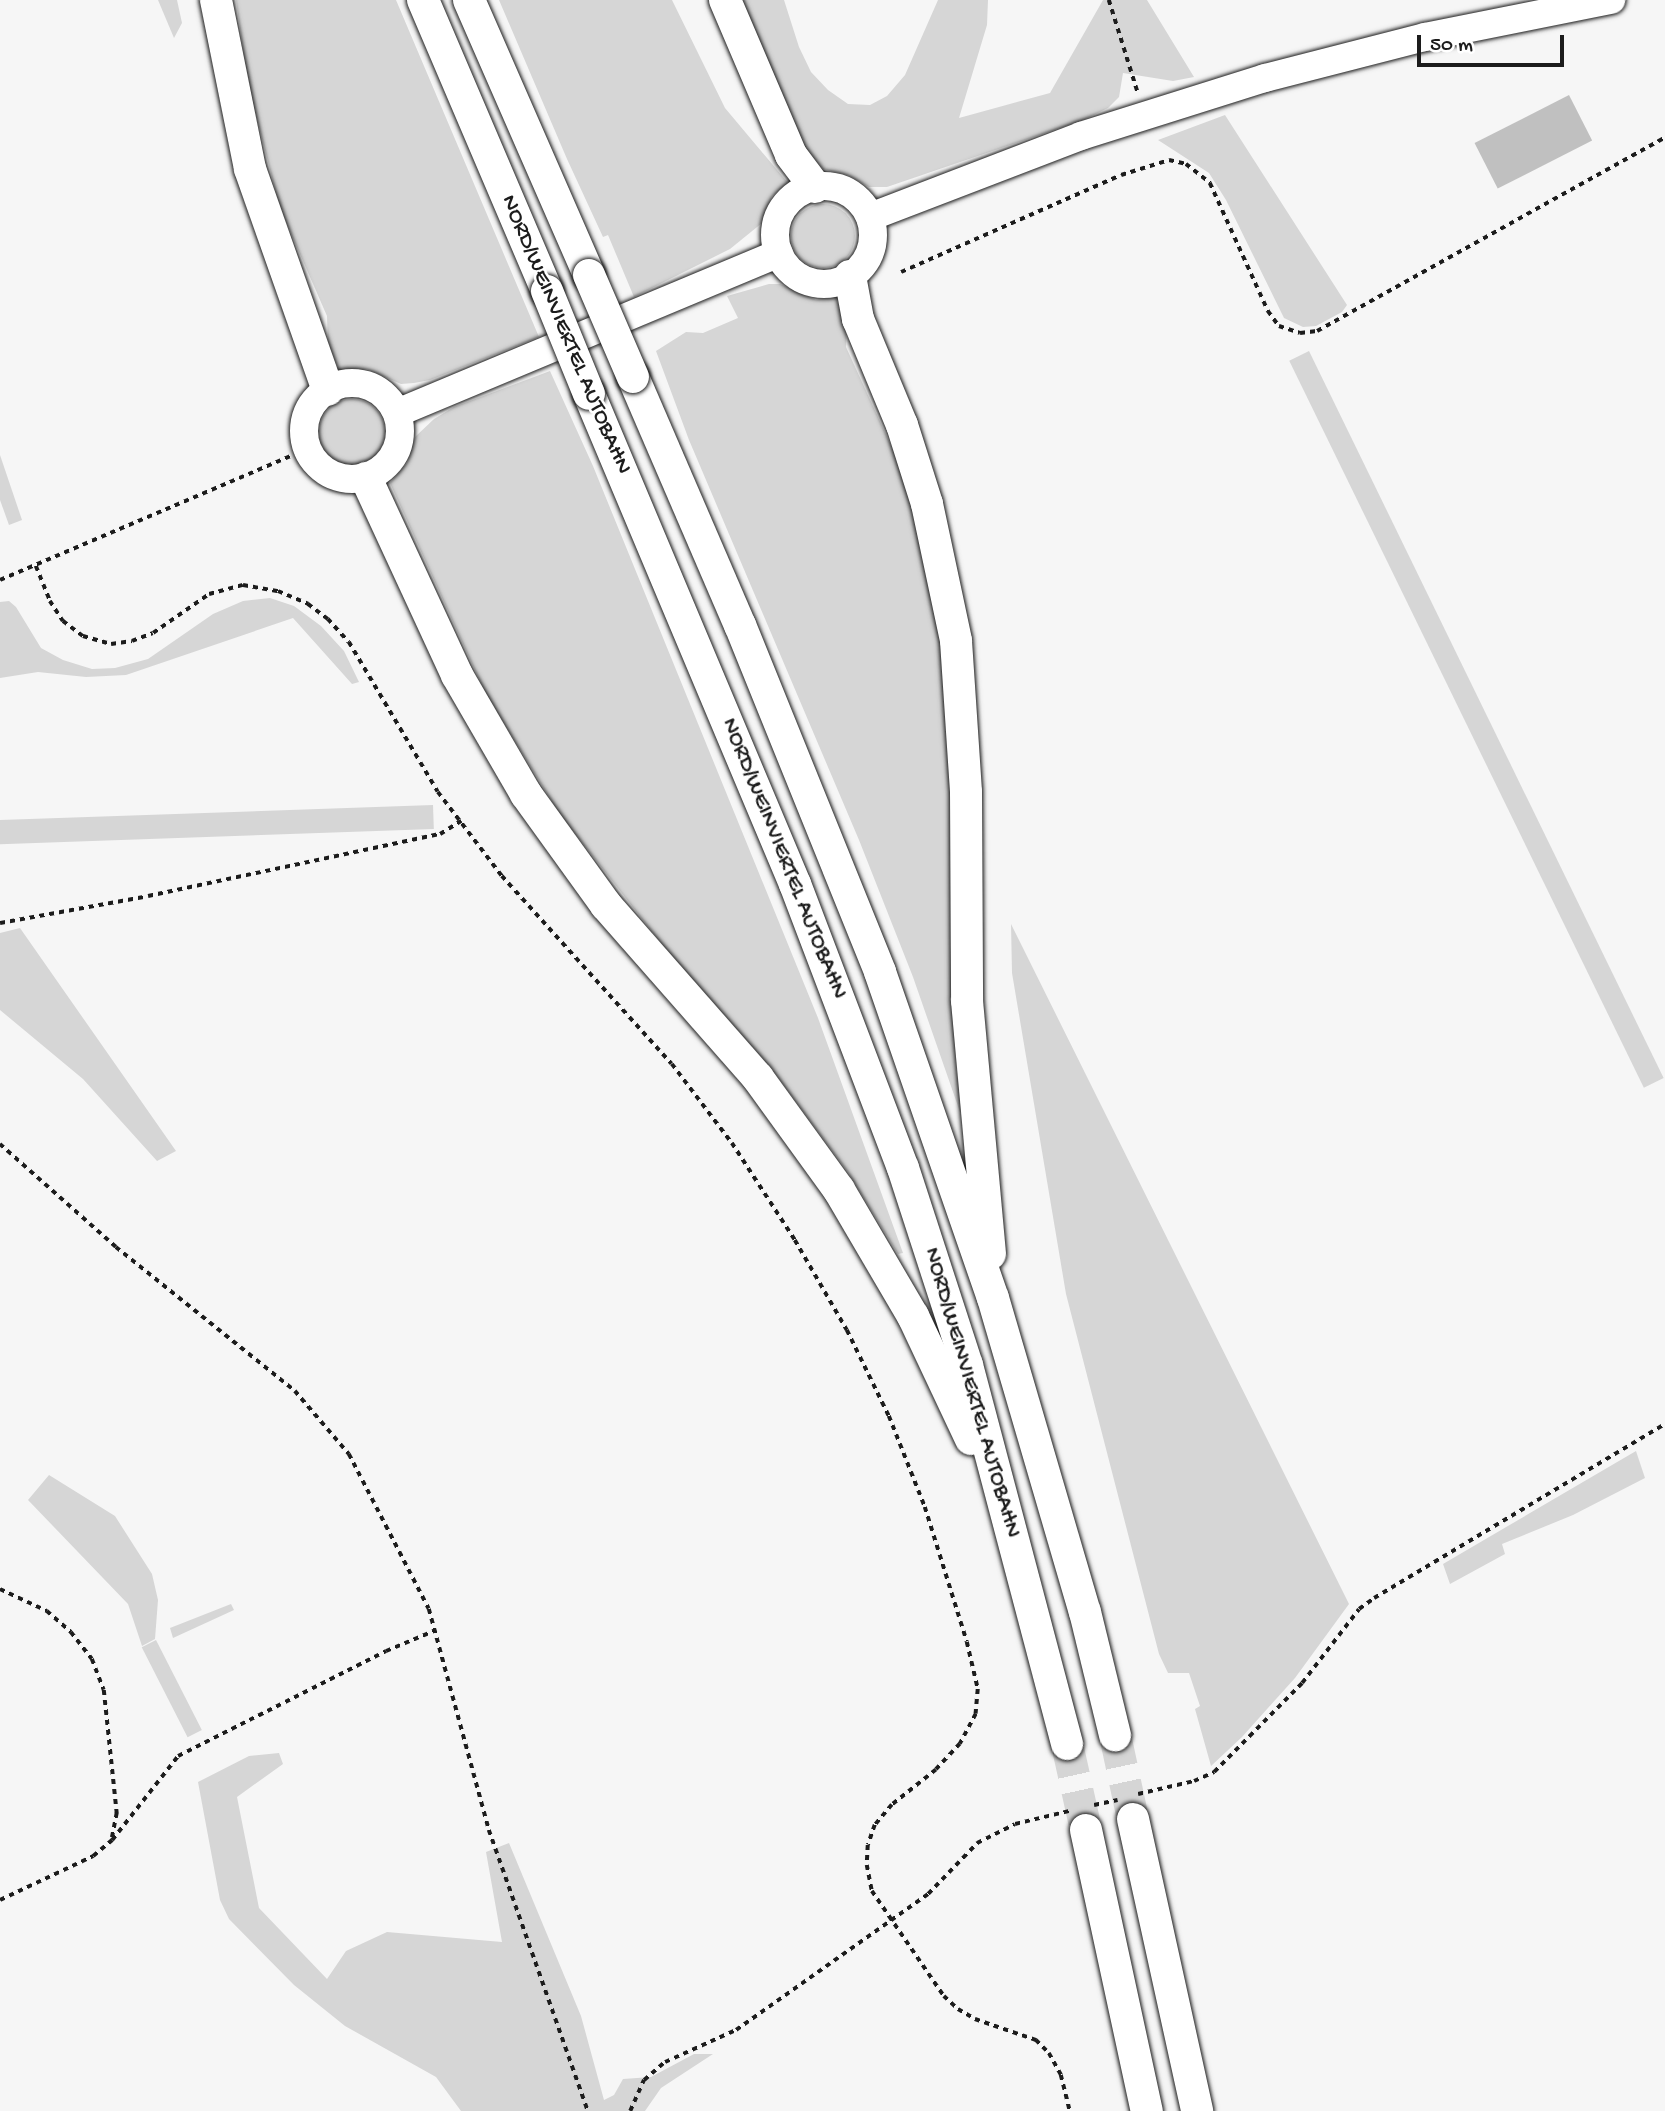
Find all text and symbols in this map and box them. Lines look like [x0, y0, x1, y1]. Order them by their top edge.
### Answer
scale bar [1420, 21, 1567, 65]
text: 50 m [1430, 34, 1473, 59]
street label: NORD/WEINVIERTEL AUTOBAHN [494, 191, 636, 479]
street label: NORD/WEINVIERTEL AUTOBAHN [714, 714, 852, 1004]
street label: NORD/WEINVIERTEL AUTOBAHN [916, 1245, 1026, 1541]

